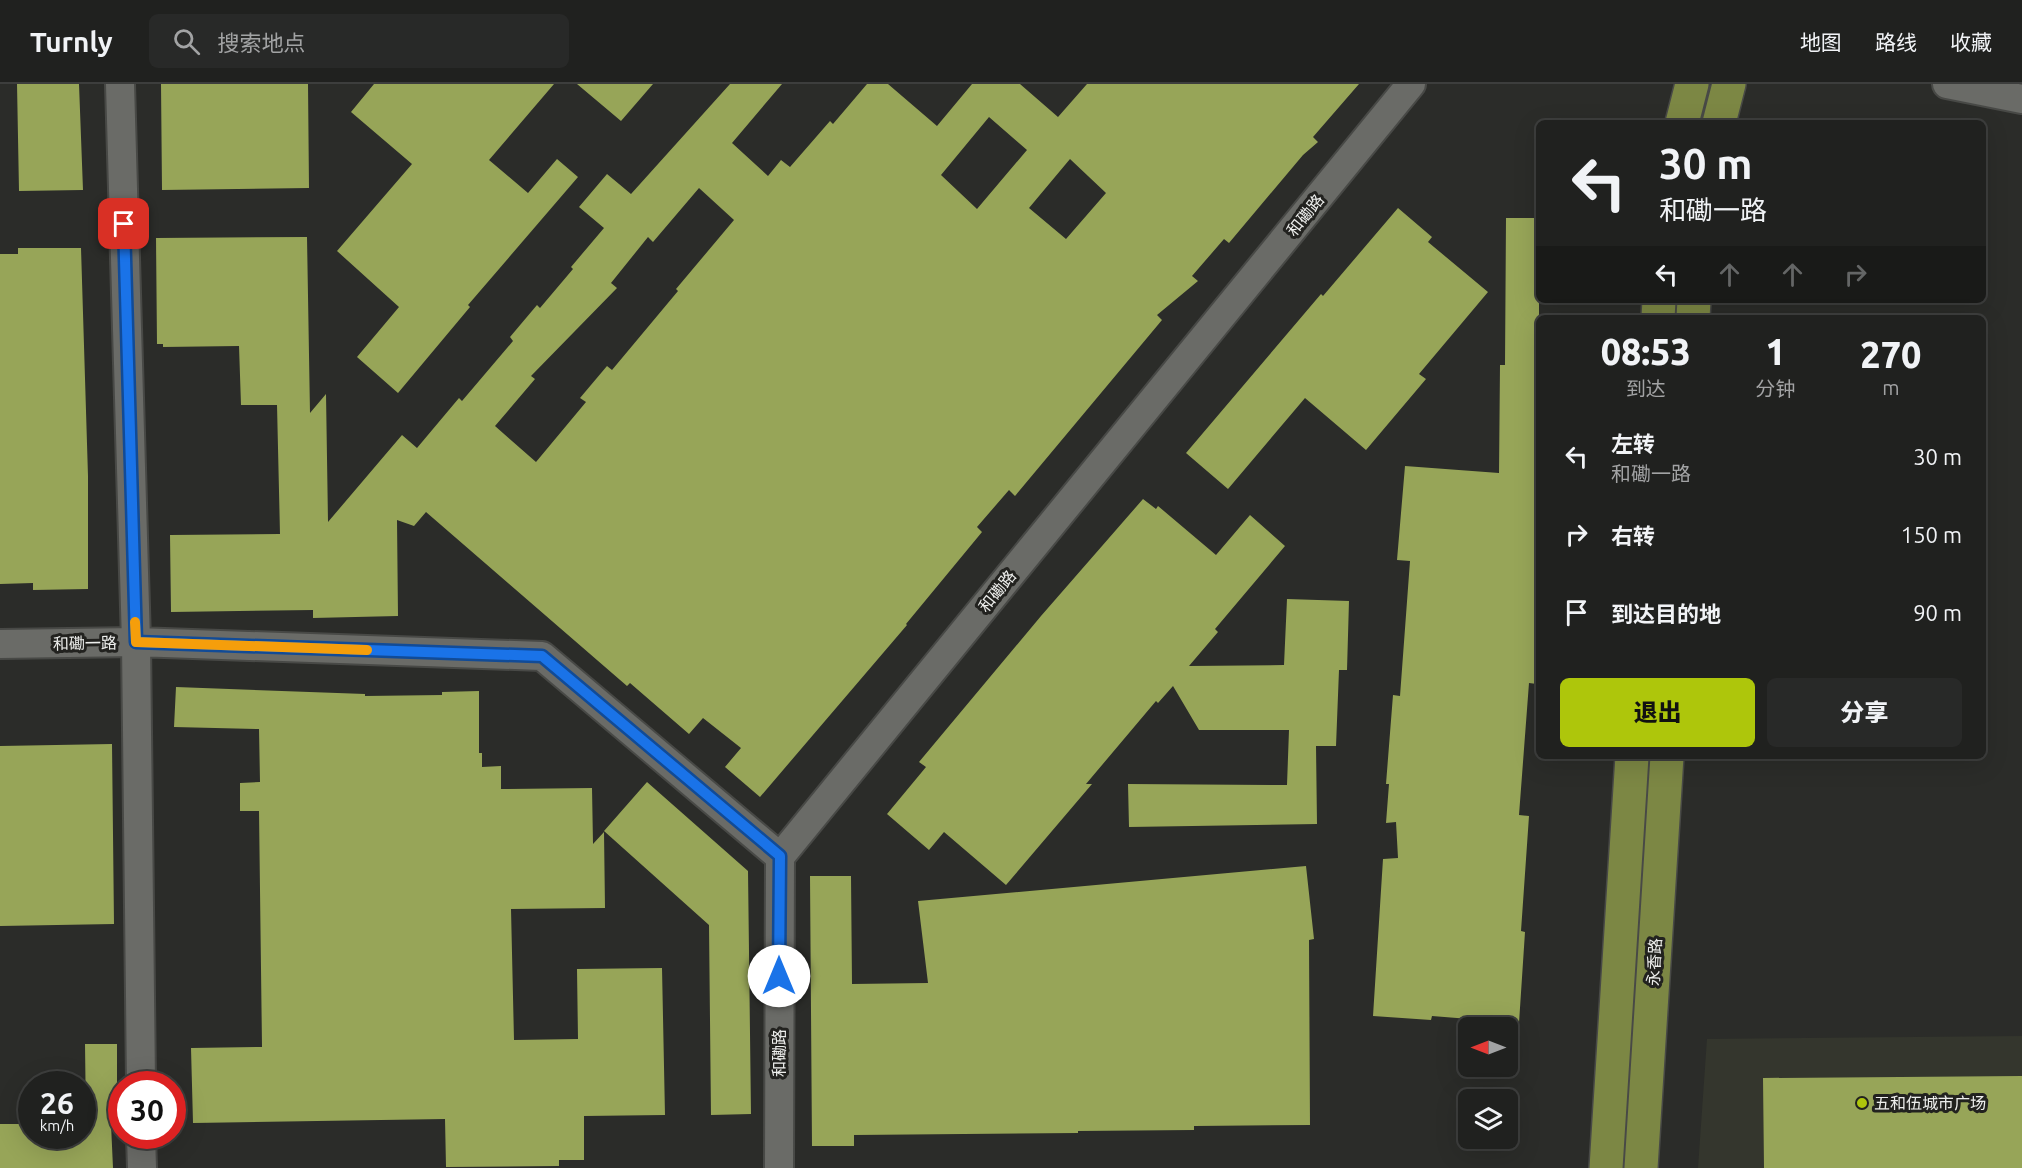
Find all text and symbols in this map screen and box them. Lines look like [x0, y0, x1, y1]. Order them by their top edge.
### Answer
search box [149, 14, 569, 68]
icon: search [170, 25, 203, 58]
text: Turnly [30, 26, 113, 57]
text: 搜索地点 [218, 30, 306, 55]
text: 地图 [1800, 30, 1842, 54]
text: 路线 [1875, 30, 1917, 54]
text: 收藏 [1950, 30, 1992, 54]
text: 30 m [1659, 140, 1753, 187]
icon: left [1560, 144, 1638, 222]
street label: 和磡路 [1283, 191, 1327, 239]
text: 和磡一路 [1659, 195, 1767, 225]
pin [98, 198, 149, 249]
icon: arrive [107, 207, 140, 240]
icon: left [1650, 258, 1683, 291]
icon: ahead [1713, 258, 1746, 291]
icon: ahead [1776, 258, 1809, 291]
icon: right [1839, 258, 1872, 291]
text: 08:53 [1601, 331, 1691, 372]
text: 1 [1765, 331, 1786, 372]
text: 270 [1860, 334, 1921, 375]
text: m [1882, 376, 1899, 399]
text: 到达 [1626, 377, 1666, 400]
text: 分钟 [1756, 377, 1796, 400]
text: 左转 [1611, 431, 1655, 456]
icon: left [1560, 440, 1593, 473]
text: 30 m [1913, 444, 1962, 469]
text: 和磡一路 [1611, 462, 1691, 485]
icon: right [1560, 518, 1593, 551]
text: 150 m [1901, 522, 1962, 547]
text: 右转 [1611, 523, 1655, 548]
street label: 和磡路 [975, 567, 1019, 615]
icon: arrive [1560, 596, 1593, 629]
text: 90 m [1913, 600, 1962, 625]
text: 到达目的地 [1611, 601, 1721, 626]
street label: 和磡一路 [53, 633, 117, 653]
button: 退出 [1560, 678, 1755, 747]
button: 分享 [1767, 678, 1962, 747]
street label: 永香路 [1644, 938, 1664, 986]
position arrow [747, 944, 811, 1008]
north arrow [1458, 1017, 1518, 1077]
map controls [1458, 1017, 1518, 1149]
street label: 和磡路 [770, 1029, 788, 1077]
speed limit sign: 30 [108, 1071, 186, 1149]
text: 26 [40, 1086, 74, 1120]
button: layers [1458, 1089, 1518, 1149]
place label: 五和伍城市广场 [1874, 1094, 1986, 1112]
marker: 五和伍城市广场 [1855, 1096, 1869, 1110]
text: km/h [40, 1117, 74, 1134]

